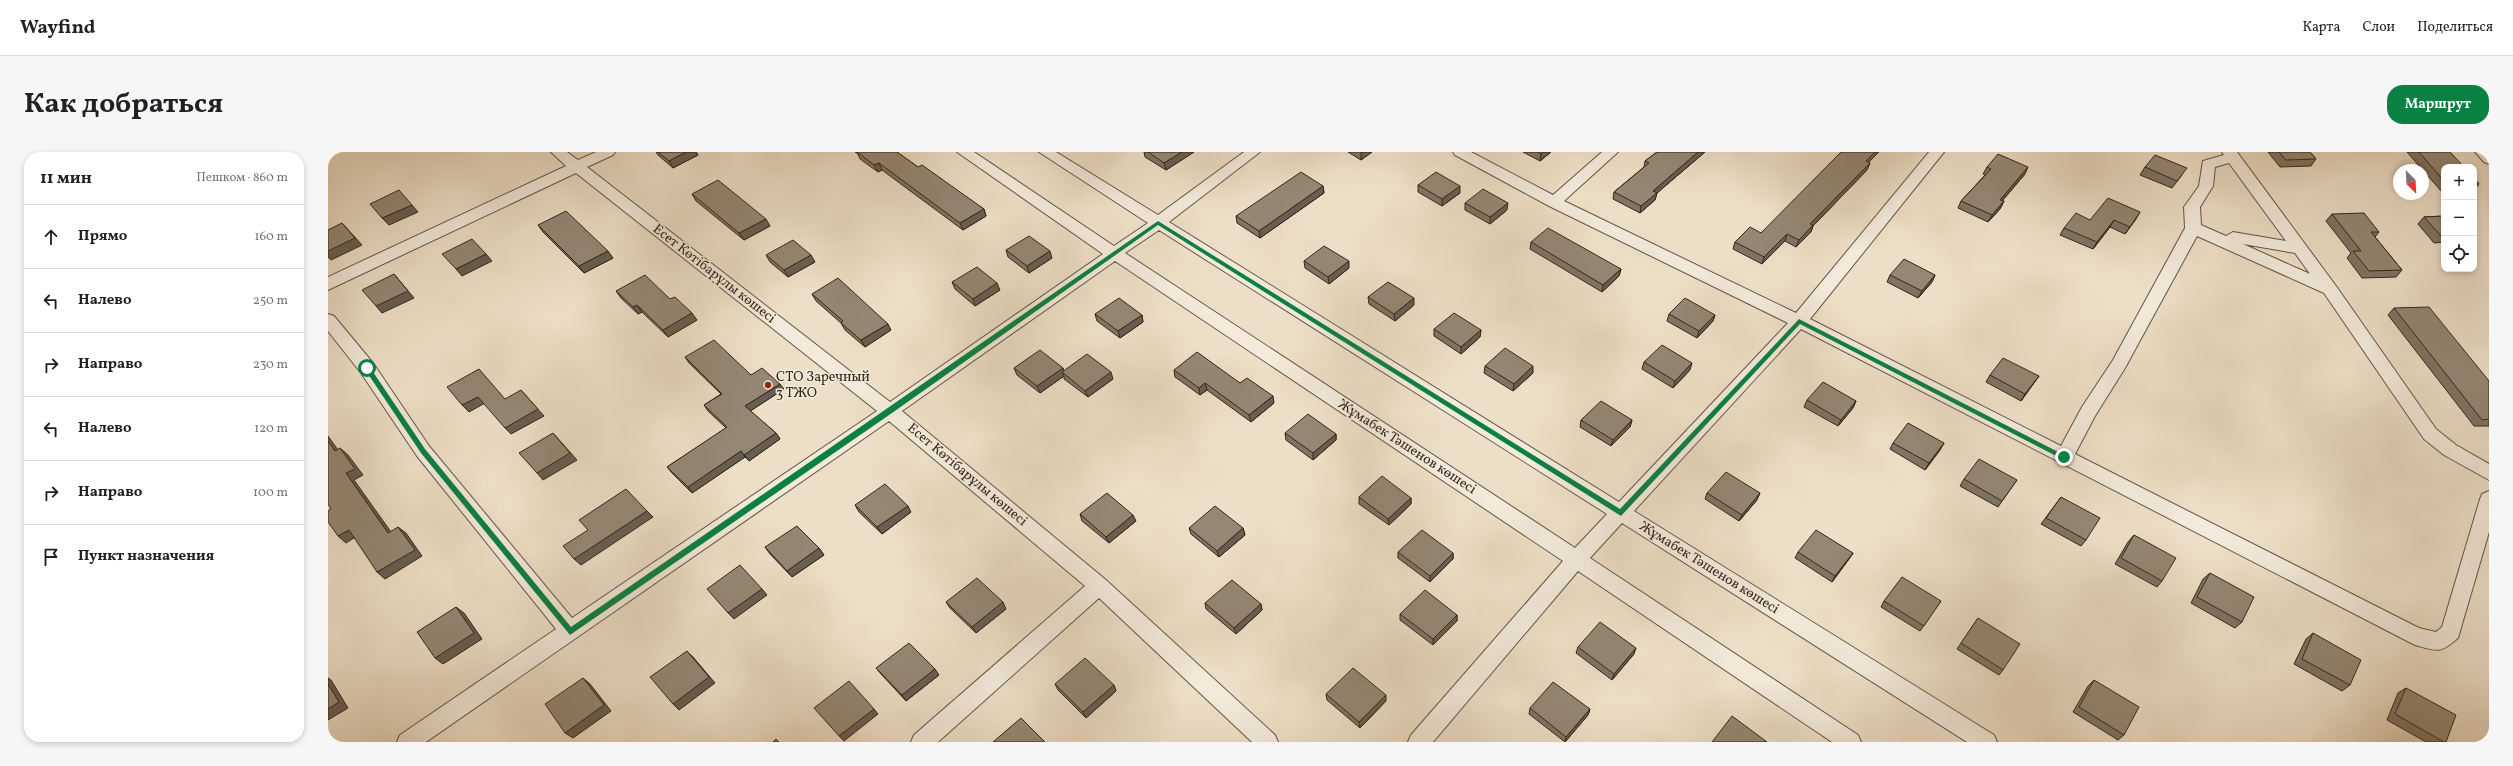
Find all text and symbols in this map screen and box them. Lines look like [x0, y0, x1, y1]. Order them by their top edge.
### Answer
text: Wayfind [20, 15, 95, 41]
text: Карта [2302, 18, 2340, 37]
text: Слои [2362, 18, 2395, 37]
text: Поделиться [2417, 18, 2493, 37]
text: Как добраться [24, 85, 223, 124]
button: Маршрут [2387, 85, 2489, 124]
north arrow [2393, 164, 2429, 200]
map controls [2441, 164, 2477, 272]
button: + [2441, 164, 2477, 200]
text: 11 мин [40, 167, 92, 190]
text: Пешком · 860 m [196, 169, 288, 187]
button: − [2441, 200, 2477, 236]
street label: Есет Көтібарұлы көшесі [649, 220, 779, 328]
icon: ahead [40, 226, 62, 248]
text: Прямо [78, 226, 127, 247]
text: 160 m [254, 228, 288, 246]
button: locate [2441, 236, 2477, 272]
icon: left [40, 290, 62, 312]
text: Налево [78, 290, 132, 311]
text: 250 m [253, 292, 288, 310]
icon: right [40, 354, 62, 376]
text: Направо [78, 354, 142, 375]
text: 230 m [253, 356, 288, 374]
route start [358, 359, 376, 377]
place label: СТО Заречный 3 ТЖО [776, 368, 870, 403]
marker: СТО Заречный 3 ТЖО [763, 380, 773, 390]
street label: Жұмабек Тәшенов көшесі [1334, 395, 1480, 499]
icon: left [40, 418, 62, 440]
text: Налево [78, 418, 132, 439]
street label: Есет Көтібарұлы көшесі [903, 419, 1031, 531]
text: 120 m [254, 420, 288, 438]
route end [2055, 448, 2073, 466]
icon: right [40, 482, 62, 504]
text: Направо [78, 482, 142, 503]
text: 100 m [253, 484, 288, 502]
street label: Жұмабек Тәшенов көшесі [1635, 517, 1783, 619]
icon: arrive [40, 546, 62, 568]
text: Пункт назначения [78, 546, 214, 567]

